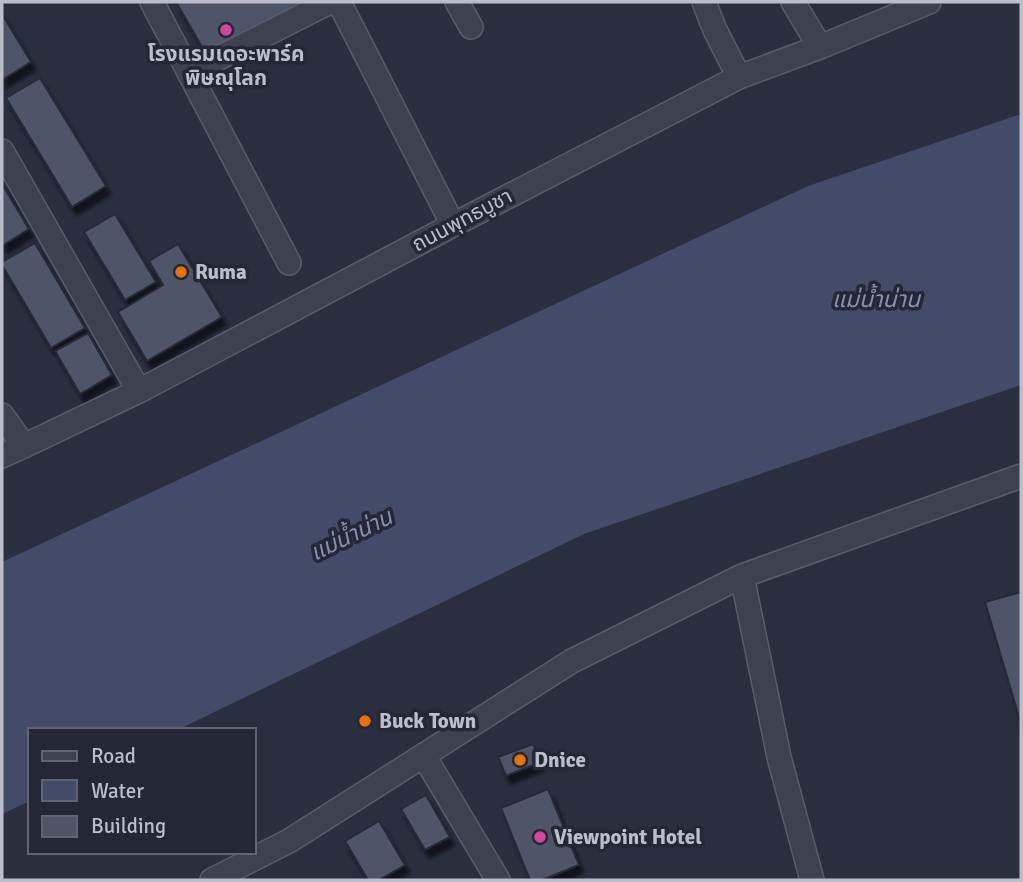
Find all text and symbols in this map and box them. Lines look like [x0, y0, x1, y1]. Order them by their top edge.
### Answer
marker: โรงแรมเดอะพาร์ค พิษณุโลก [218, 22, 234, 38]
place label: โรงแรมเดอะพาร์ค พิษณุโลก [147, 41, 305, 91]
street label: ถนนพุทธบูชา [407, 183, 517, 257]
place label: Ruma [195, 259, 247, 285]
marker: Ruma [173, 264, 189, 280]
water label: แม่น้ำน่าน [832, 283, 922, 314]
water label: แม่น้ำน่าน [304, 500, 399, 567]
place label: Buck Town [379, 708, 476, 734]
marker: Buck Town [357, 713, 373, 729]
legend [28, 728, 256, 854]
text: Road [91, 743, 136, 769]
place label: Dnice [534, 747, 586, 773]
marker: Dnice [512, 752, 528, 768]
text: Water [91, 778, 144, 804]
text: Building [91, 813, 166, 839]
place label: Viewpoint Hotel [554, 824, 702, 850]
marker: Viewpoint Hotel [532, 829, 548, 845]

